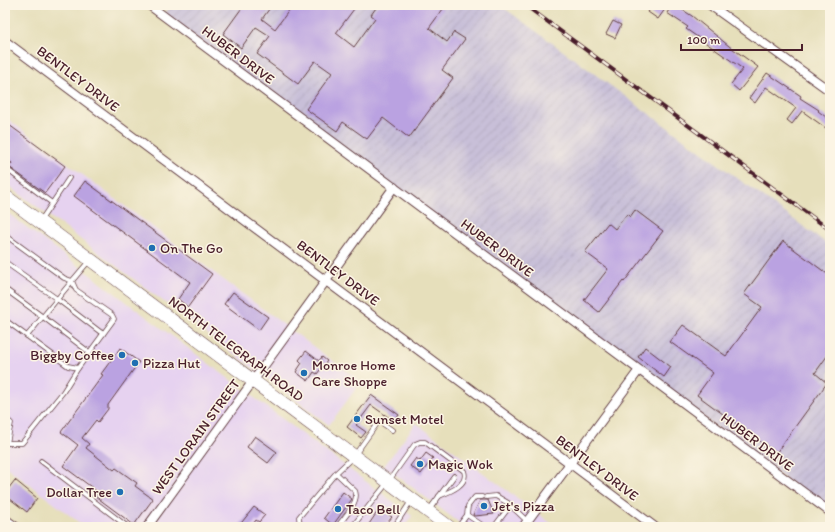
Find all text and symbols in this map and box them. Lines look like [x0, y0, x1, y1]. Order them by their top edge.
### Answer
street label: HUBER DRIVE [198, 22, 278, 88]
scale bar [681, 26, 802, 52]
text: 100 m [687, 33, 720, 47]
street label: BENTLEY DRIVE [33, 42, 123, 116]
street label: HUBER DRIVE [457, 215, 537, 281]
street label: BENTLEY DRIVE [293, 236, 383, 310]
place label: On The Go [160, 240, 223, 257]
marker: On The Go [147, 243, 157, 253]
street label: NORTH TELEGRAPH ROAD [165, 293, 307, 405]
place label: Biggby Coffee [30, 347, 114, 364]
marker: Biggby Coffee [117, 350, 127, 360]
place label: Pizza Hut [143, 355, 200, 372]
place label: Monroe Home Care Shoppe [312, 357, 396, 390]
marker: Pizza Hut [130, 358, 140, 368]
marker: Monroe Home Care Shoppe [299, 368, 309, 378]
street label: WEST LORAIN STREET [148, 376, 244, 498]
street label: HUBER DRIVE [717, 409, 797, 475]
place label: Sunset Motel [365, 411, 444, 428]
marker: Sunset Motel [352, 414, 362, 424]
street label: BENTLEY DRIVE [552, 431, 642, 505]
place label: Magic Wok [428, 456, 494, 473]
marker: Magic Wok [415, 459, 425, 469]
place label: Dollar Tree [46, 484, 112, 501]
marker: Dollar Tree [115, 487, 125, 497]
place label: Jet's Pizza [492, 498, 555, 515]
place label: Taco Bell [346, 501, 400, 518]
marker: Jet's Pizza [479, 501, 489, 511]
marker: Taco Bell [333, 504, 343, 514]

